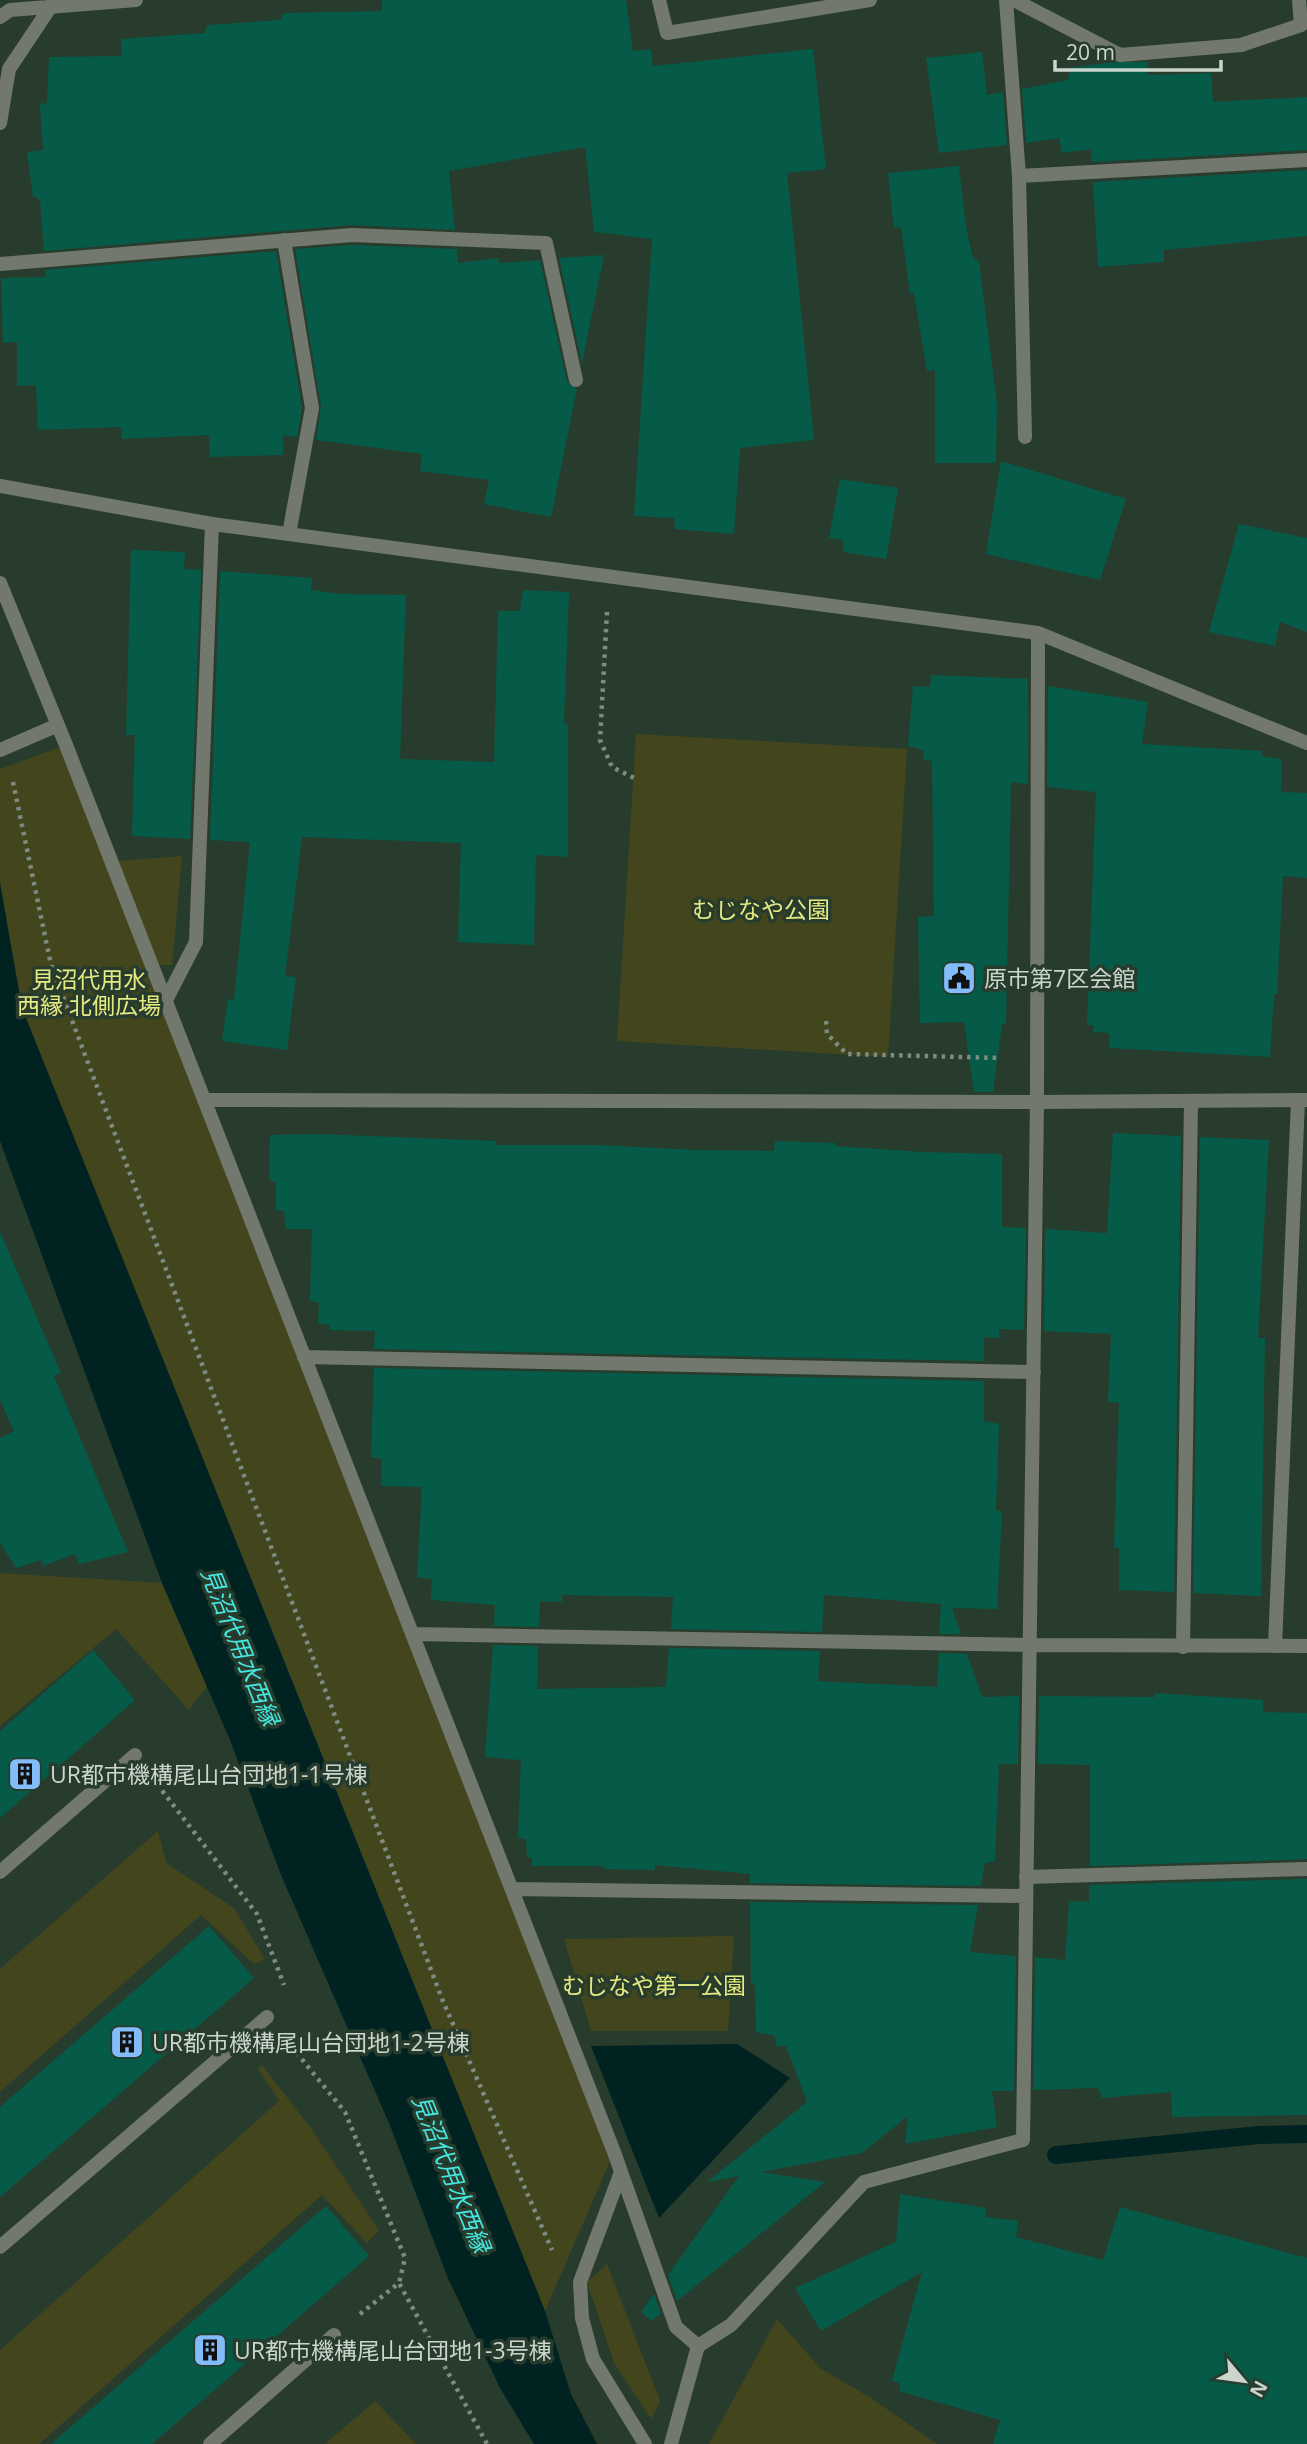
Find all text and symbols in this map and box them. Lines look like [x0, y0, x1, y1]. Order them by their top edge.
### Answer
scale bar [1055, 28, 1221, 72]
text: 20 m [1066, 38, 1115, 66]
park label: むじなや公園 [692, 893, 830, 925]
public building icon: 原市第7区会館 [940, 959, 978, 997]
place label: 原市第7区会館 [984, 962, 1135, 994]
park label: 見沼代用水 西縁 北側広場 [17, 963, 161, 1021]
water label: 見沼代用水西縁 [194, 1562, 289, 1733]
building icon: UR都市機構尾山台団地1-1号棟 [6, 1755, 44, 1793]
place label: UR都市機構尾山台団地1-1号棟 [50, 1758, 368, 1790]
park label: むじなや第一公園 [562, 1969, 746, 2001]
building icon: UR都市機構尾山台団地1-2号棟 [108, 2023, 146, 2061]
place label: UR都市機構尾山台団地1-2号棟 [152, 2026, 470, 2058]
water label: 見沼代用水西縁 [405, 2089, 500, 2260]
building icon: UR都市機構尾山台団地1-3号棟 [191, 2331, 229, 2369]
place label: UR都市機構尾山台団地1-3号棟 [234, 2334, 552, 2366]
north arrow [1209, 2346, 1279, 2416]
text: N [1244, 2376, 1274, 2402]

